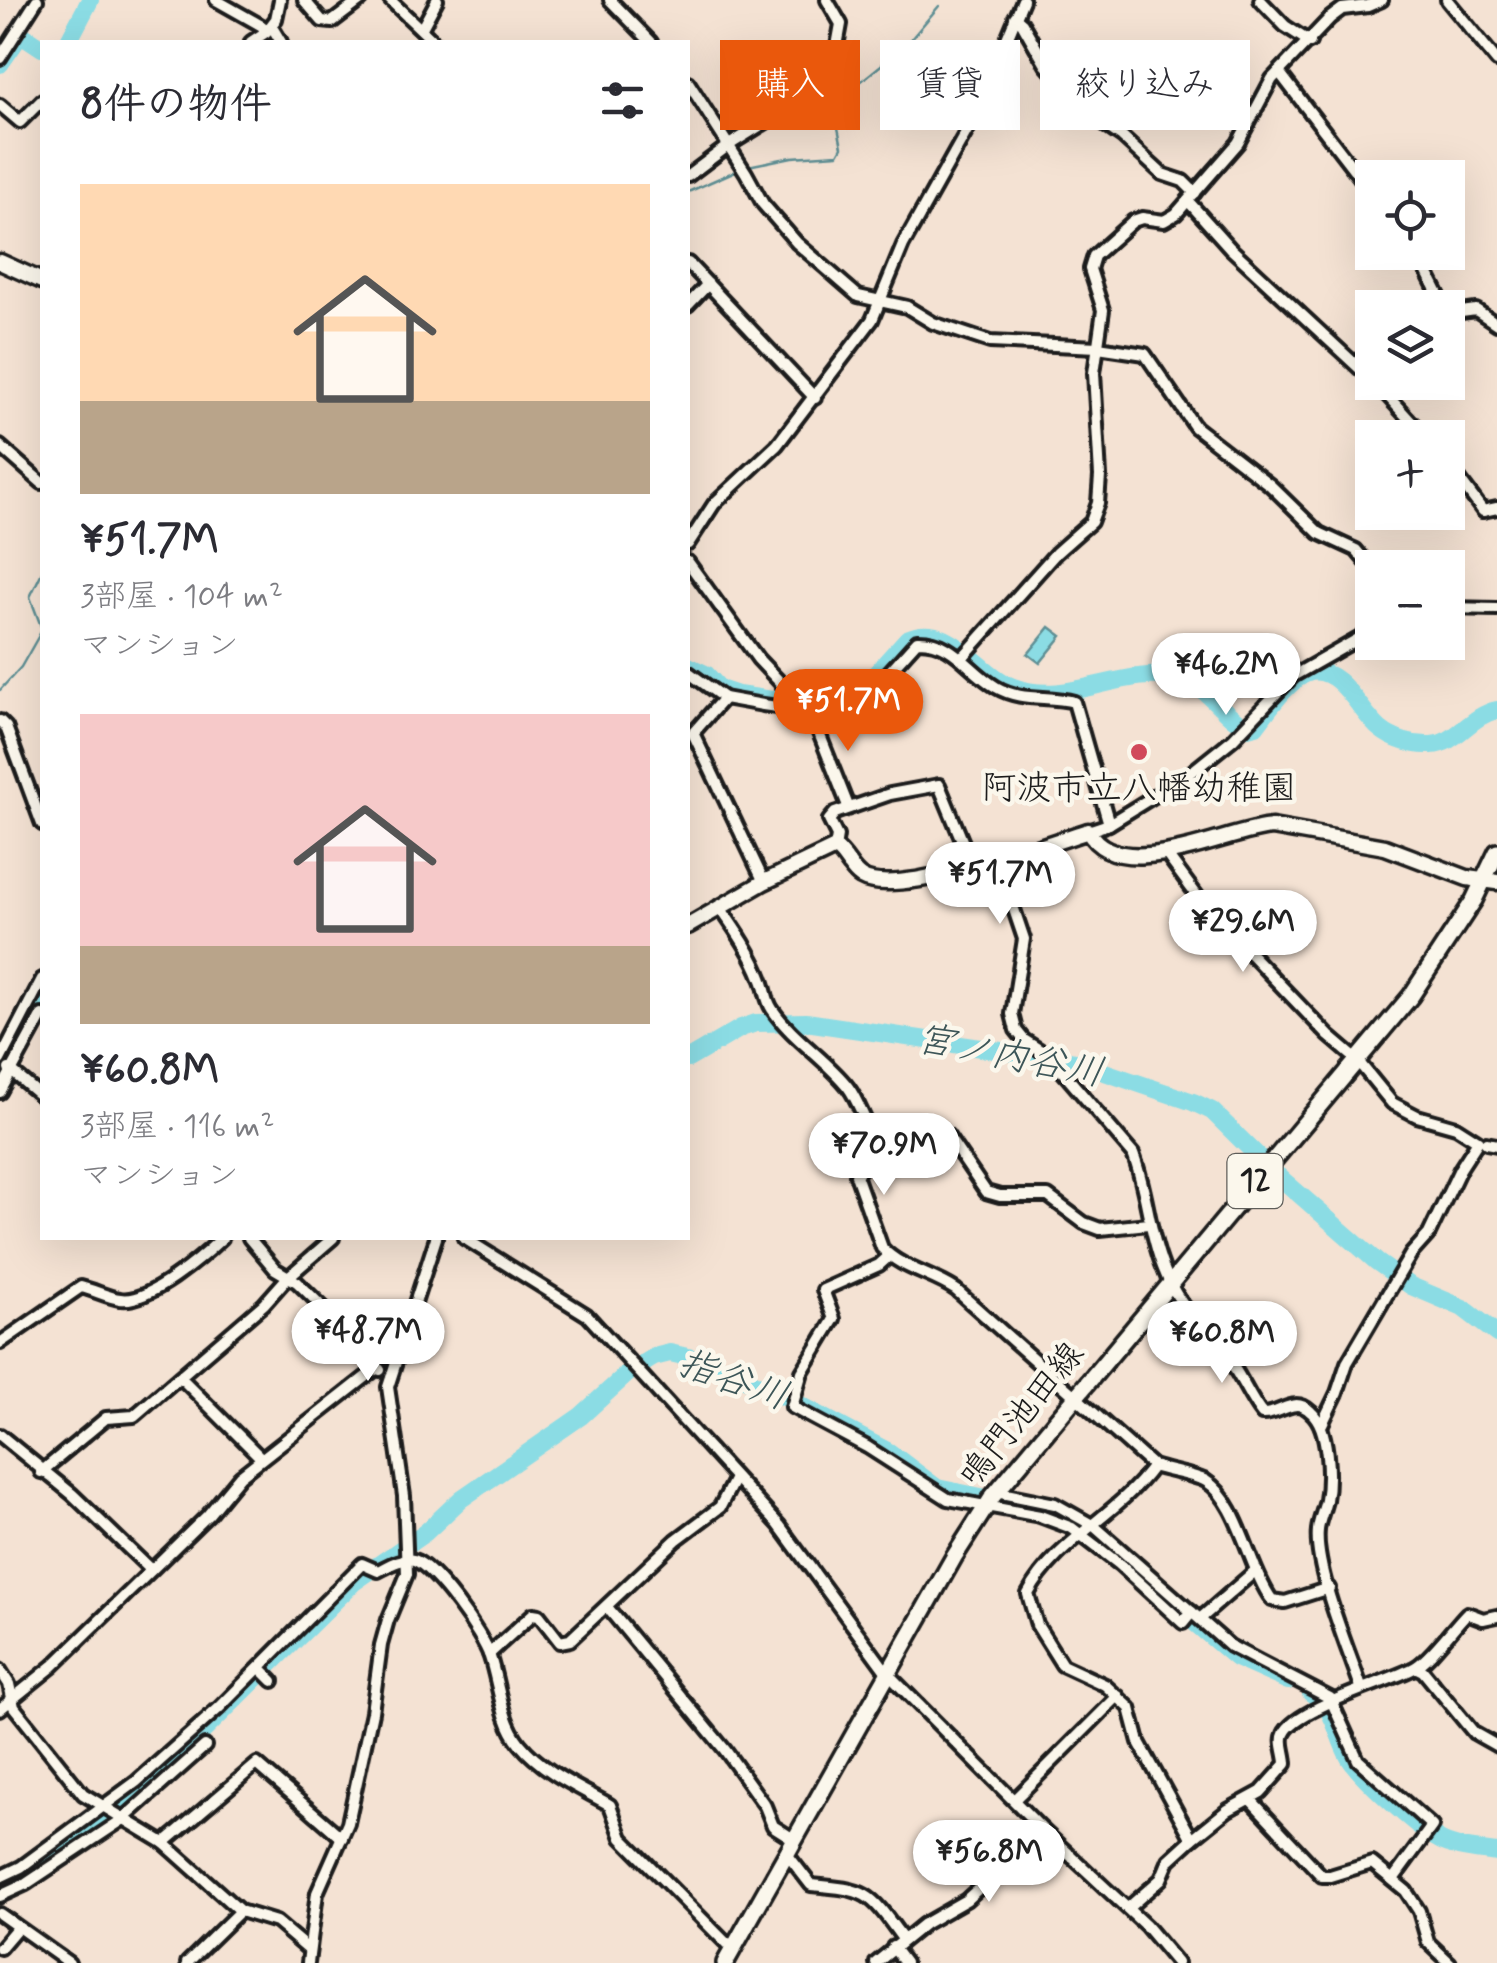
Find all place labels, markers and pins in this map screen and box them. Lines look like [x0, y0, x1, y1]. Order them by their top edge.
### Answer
pin: ¥46.2M [1145, 633, 1307, 718]
pin: ¥51.7M [767, 669, 929, 754]
marker: 阿波市立八幡幼稚園 [1128, 741, 1150, 763]
place label: 阿波市立八幡幼稚園 [981, 766, 1297, 812]
pin: ¥51.7M [919, 842, 1081, 927]
pin: ¥29.6M [1162, 890, 1324, 975]
pin: ¥70.9M [803, 1113, 965, 1198]
pin: ¥48.7M [287, 1299, 449, 1384]
pin: ¥60.8M [1141, 1301, 1303, 1386]
pin: ¥56.8M [908, 1820, 1070, 1905]

